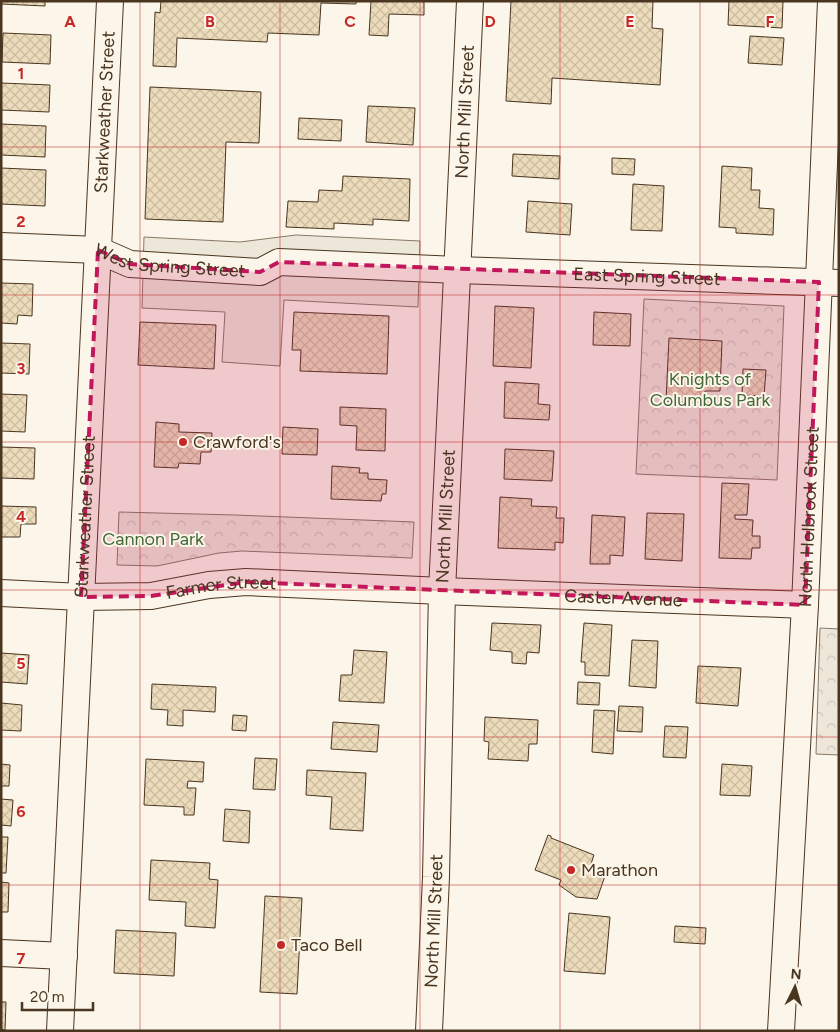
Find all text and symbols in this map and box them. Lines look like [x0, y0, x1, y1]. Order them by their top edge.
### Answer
text: A [64, 12, 76, 31]
text: B [205, 12, 215, 31]
text: C [344, 12, 356, 31]
text: D [484, 12, 496, 31]
text: E [625, 12, 635, 31]
text: F [766, 12, 775, 31]
street label: Starkweather Street [90, 30, 120, 194]
street label: North Mill Street [451, 44, 479, 179]
text: 1 [18, 64, 24, 83]
text: 2 [16, 212, 26, 231]
street label: West Spring Street [91, 239, 246, 282]
street label: East Spring Street [573, 263, 721, 290]
text: 3 [17, 359, 26, 378]
park label: Knights of Columbus Park [650, 368, 770, 411]
street label: North Holbrook Street [794, 426, 824, 608]
place label: Crawford's [193, 431, 281, 453]
street label: Starkweather Street [70, 435, 100, 598]
marker: Crawford's [177, 436, 189, 448]
street label: North Mill Street [431, 449, 460, 584]
text: 4 [16, 507, 26, 526]
park label: Cannon Park [102, 528, 204, 550]
street label: Farmer Street [164, 571, 277, 604]
street label: Caster Avenue [564, 585, 683, 611]
text: 5 [16, 654, 26, 673]
text: 6 [16, 802, 26, 821]
street label: North Mill Street [420, 854, 447, 989]
place label: Marathon [581, 859, 658, 881]
marker: Marathon [565, 864, 577, 876]
place label: Taco Bell [291, 934, 362, 956]
marker: Taco Bell [275, 939, 287, 951]
text: 7 [17, 949, 26, 968]
north arrow [770, 962, 820, 1012]
text: N [790, 966, 802, 983]
scale bar [22, 980, 94, 1012]
text: 20 m [30, 988, 64, 1006]

